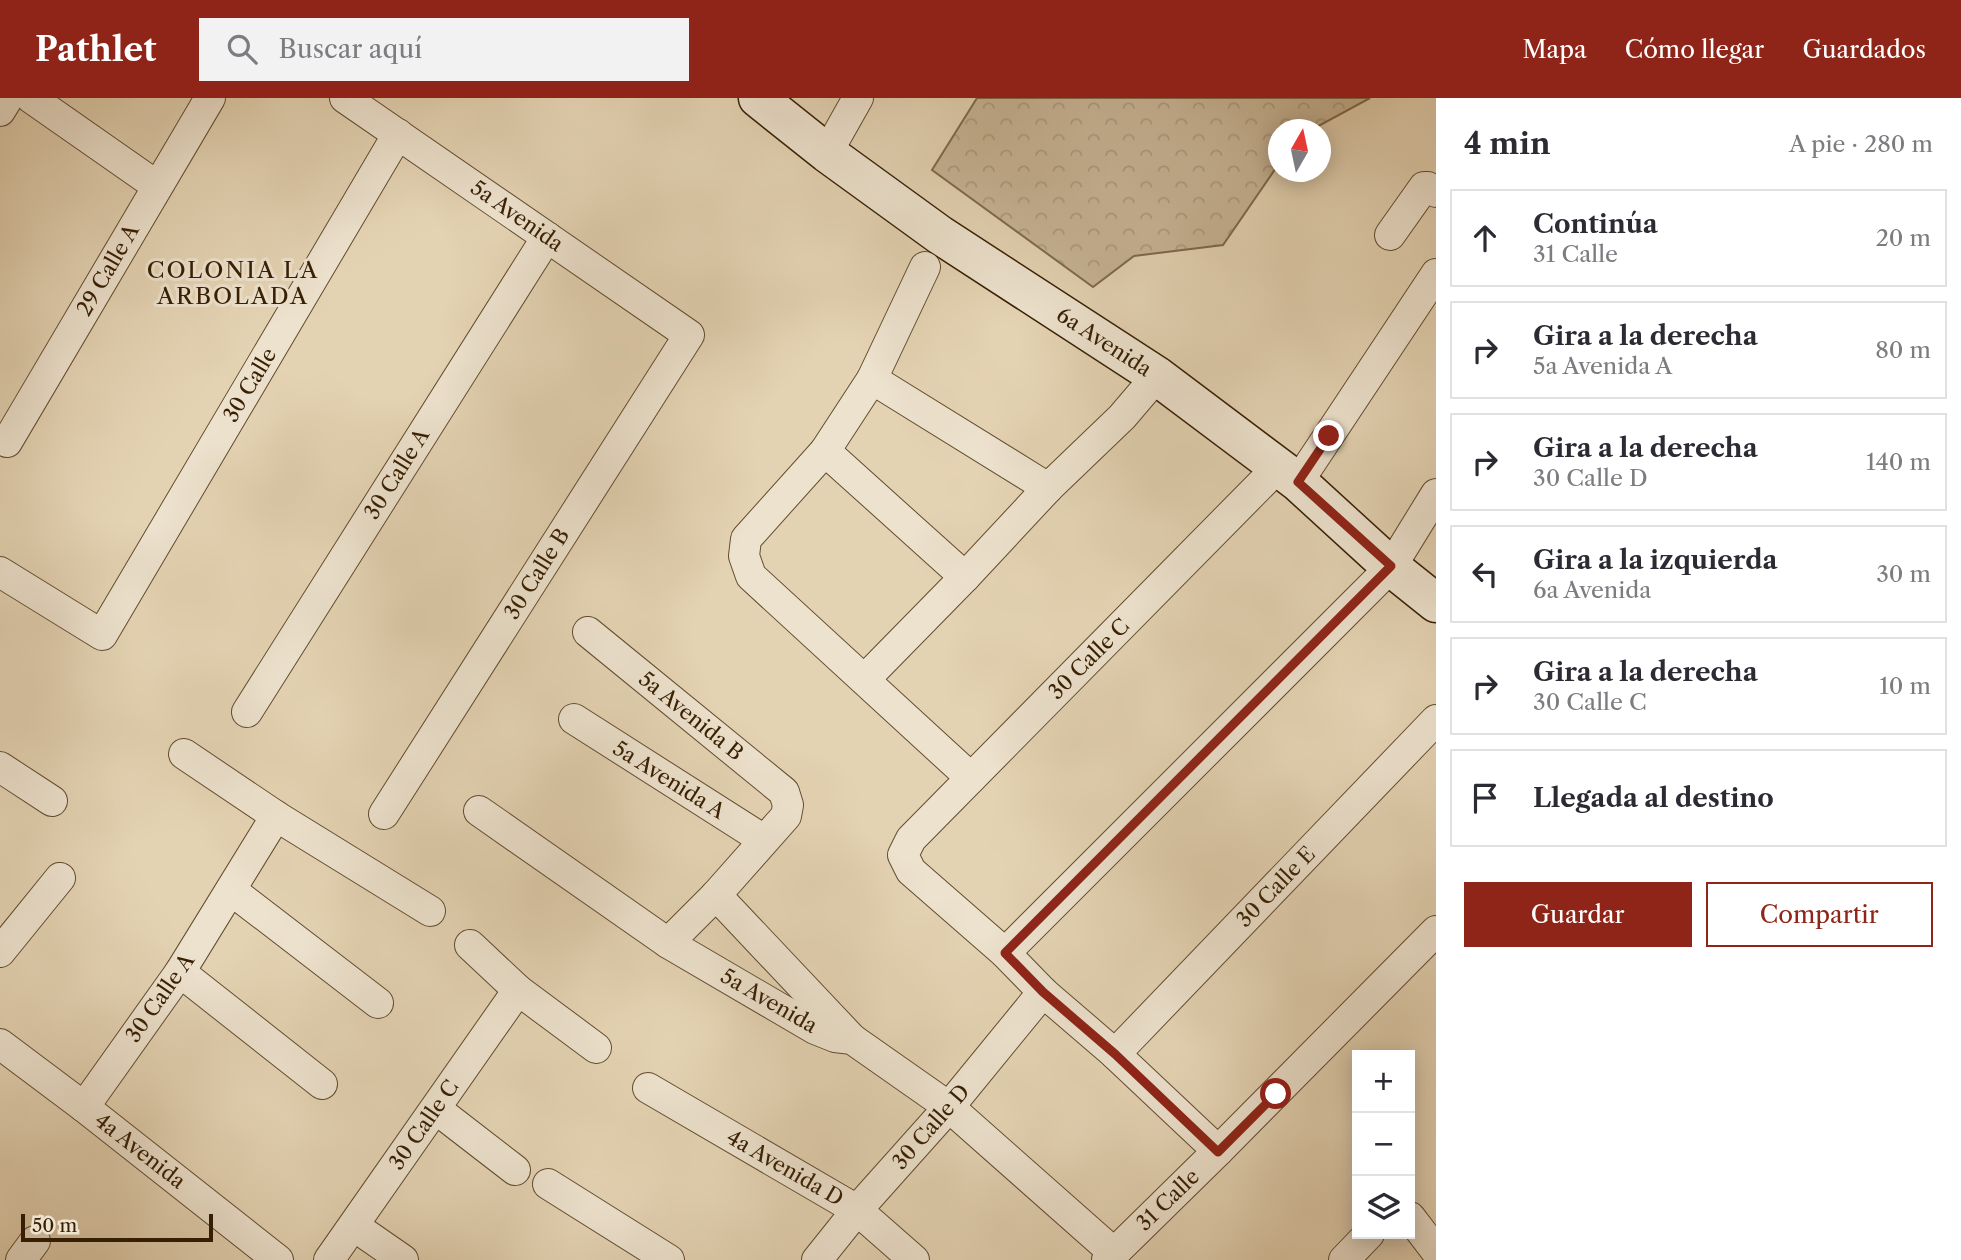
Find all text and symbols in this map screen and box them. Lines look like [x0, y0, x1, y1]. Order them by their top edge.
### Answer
search box [199, 18, 689, 81]
text: Pathlet [35, 29, 157, 70]
icon: search [223, 30, 261, 68]
text: Buscar aquí [279, 33, 422, 65]
text: Mapa [1522, 35, 1587, 64]
text: Cómo llegar [1625, 35, 1764, 64]
text: Guardados [1802, 35, 1926, 64]
north arrow [1268, 119, 1331, 182]
text: 4 min [1464, 125, 1550, 162]
text: A pie · 280 m [1789, 130, 1933, 158]
street label: 5a Avenida [466, 175, 569, 257]
text: Continúa [1533, 208, 1658, 240]
street label: 29 Calle A [71, 219, 144, 320]
icon: ahead [1466, 219, 1504, 257]
text: 20 m [1876, 224, 1931, 252]
text: 31 Calle [1533, 240, 1618, 268]
district label: COLONIA LA ARBOLADA [147, 256, 319, 310]
street label: 6a Avenida [1052, 302, 1157, 382]
text: Gira a la derecha [1533, 320, 1758, 352]
icon: right [1466, 331, 1504, 369]
text: 80 m [1875, 336, 1931, 364]
street label: 30 Calle [218, 343, 281, 426]
text: 5a Avenida A [1533, 352, 1672, 380]
route end [1313, 420, 1344, 451]
street label: 30 Calle A [359, 423, 435, 524]
text: Gira a la derecha [1533, 432, 1758, 464]
icon: right [1466, 443, 1504, 481]
text: 140 m [1866, 448, 1931, 476]
text: 30 Calle D [1533, 464, 1648, 492]
street label: 30 Calle B [499, 524, 574, 624]
text: Gira a la izquierda [1533, 544, 1778, 576]
icon: left [1466, 555, 1504, 593]
text: 30 m [1876, 560, 1931, 588]
text: 6a Avenida [1533, 576, 1651, 604]
street label: 30 Calle C [1043, 613, 1134, 704]
text: Gira a la derecha [1533, 656, 1758, 688]
street label: 5a Avenida B [634, 666, 749, 765]
icon: right [1466, 667, 1504, 705]
text: 10 m [1879, 672, 1931, 700]
text: 30 Calle C [1533, 688, 1647, 716]
street label: 5a Avenida A [609, 735, 730, 824]
icon: arrive [1466, 779, 1504, 817]
text: Llegada al destino [1533, 782, 1774, 814]
street label: 30 Calle E [1231, 841, 1320, 932]
button: Guardar [1464, 882, 1692, 947]
button: Compartir [1706, 882, 1933, 947]
street label: 30 Calle A [120, 948, 199, 1047]
street label: 5a Avenida [717, 963, 823, 1039]
map controls [1352, 1050, 1415, 1239]
button: + [1352, 1050, 1415, 1113]
street label: 30 Calle C [384, 1075, 464, 1174]
route start [1260, 1078, 1291, 1109]
street label: 30 Calle D [887, 1079, 974, 1174]
street label: 4a Avenida [90, 1108, 191, 1194]
button: − [1352, 1113, 1415, 1176]
street label: 4a Avenida D [723, 1124, 848, 1211]
street label: 31 Calle [1131, 1164, 1204, 1236]
button: layers [1352, 1176, 1415, 1239]
scale bar [21, 1211, 214, 1243]
text: 50 m [32, 1214, 77, 1237]

